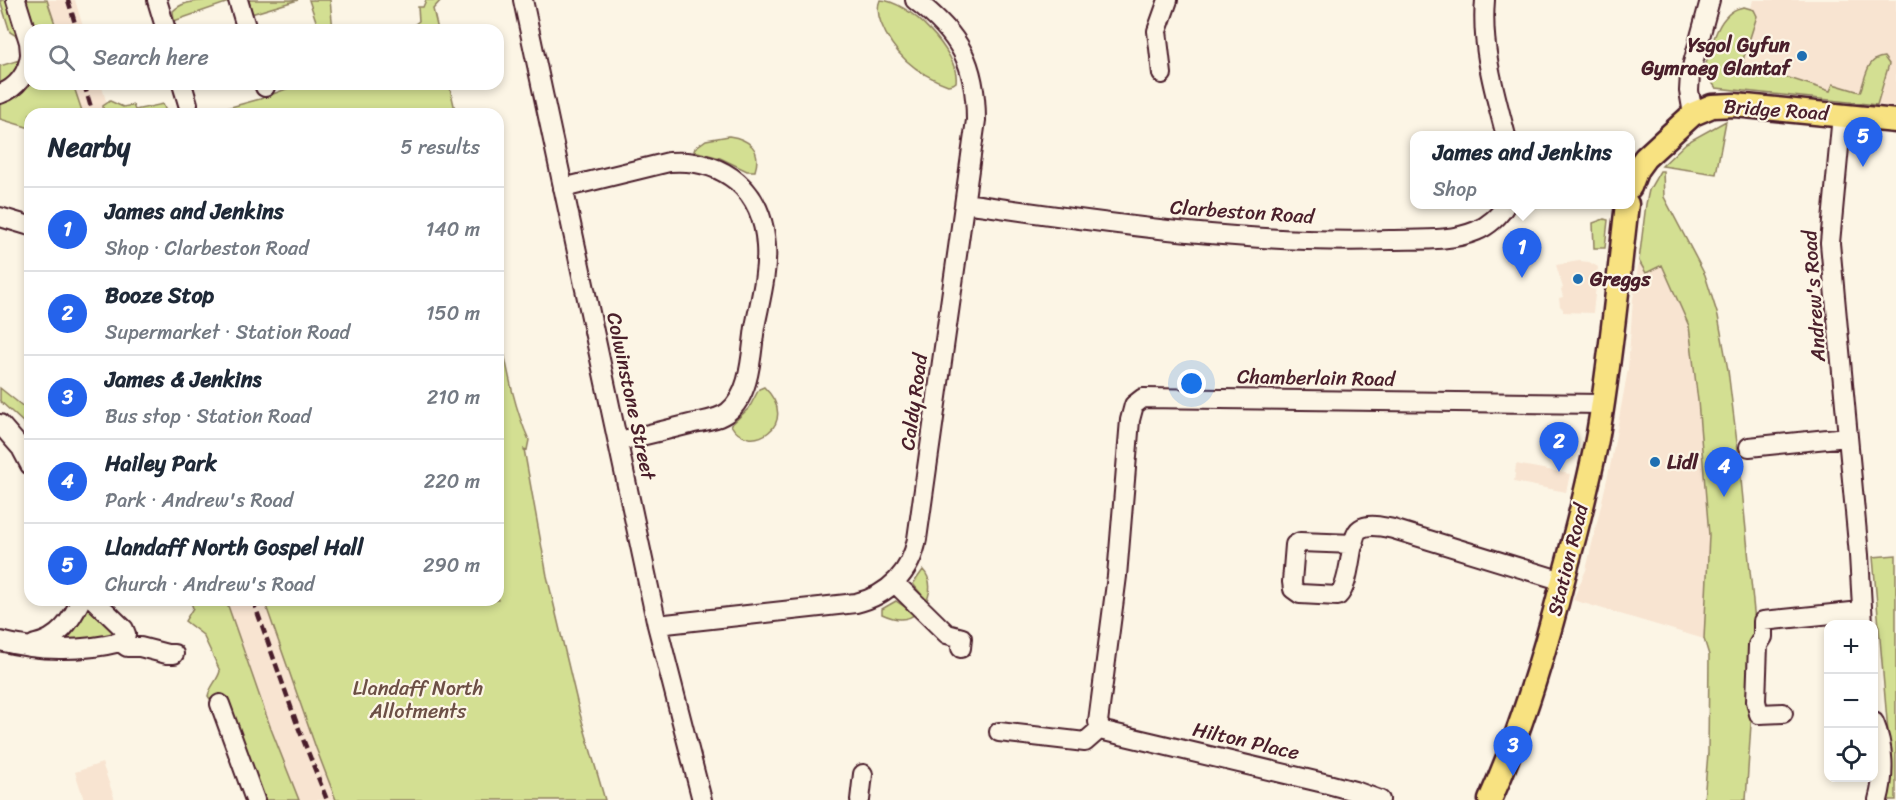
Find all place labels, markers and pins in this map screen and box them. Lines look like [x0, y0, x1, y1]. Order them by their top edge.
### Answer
place label: Ysgol Gyfun Gymraeg Glantaf [1640, 28, 1793, 86]
marker: Ysgol Gyfun Gymraeg Glantaf [1795, 49, 1809, 63]
pin: 5 [1844, 118, 1882, 167]
pin: 1 [1502, 228, 1541, 278]
place label: Greggs [1589, 262, 1651, 297]
marker: Greggs [1571, 272, 1585, 286]
pin: 2 [1540, 422, 1578, 472]
place label: Lidl [1667, 445, 1699, 480]
pin: 4 [1704, 448, 1744, 497]
marker: Lidl [1648, 455, 1662, 469]
pin: 3 [1494, 726, 1532, 776]

